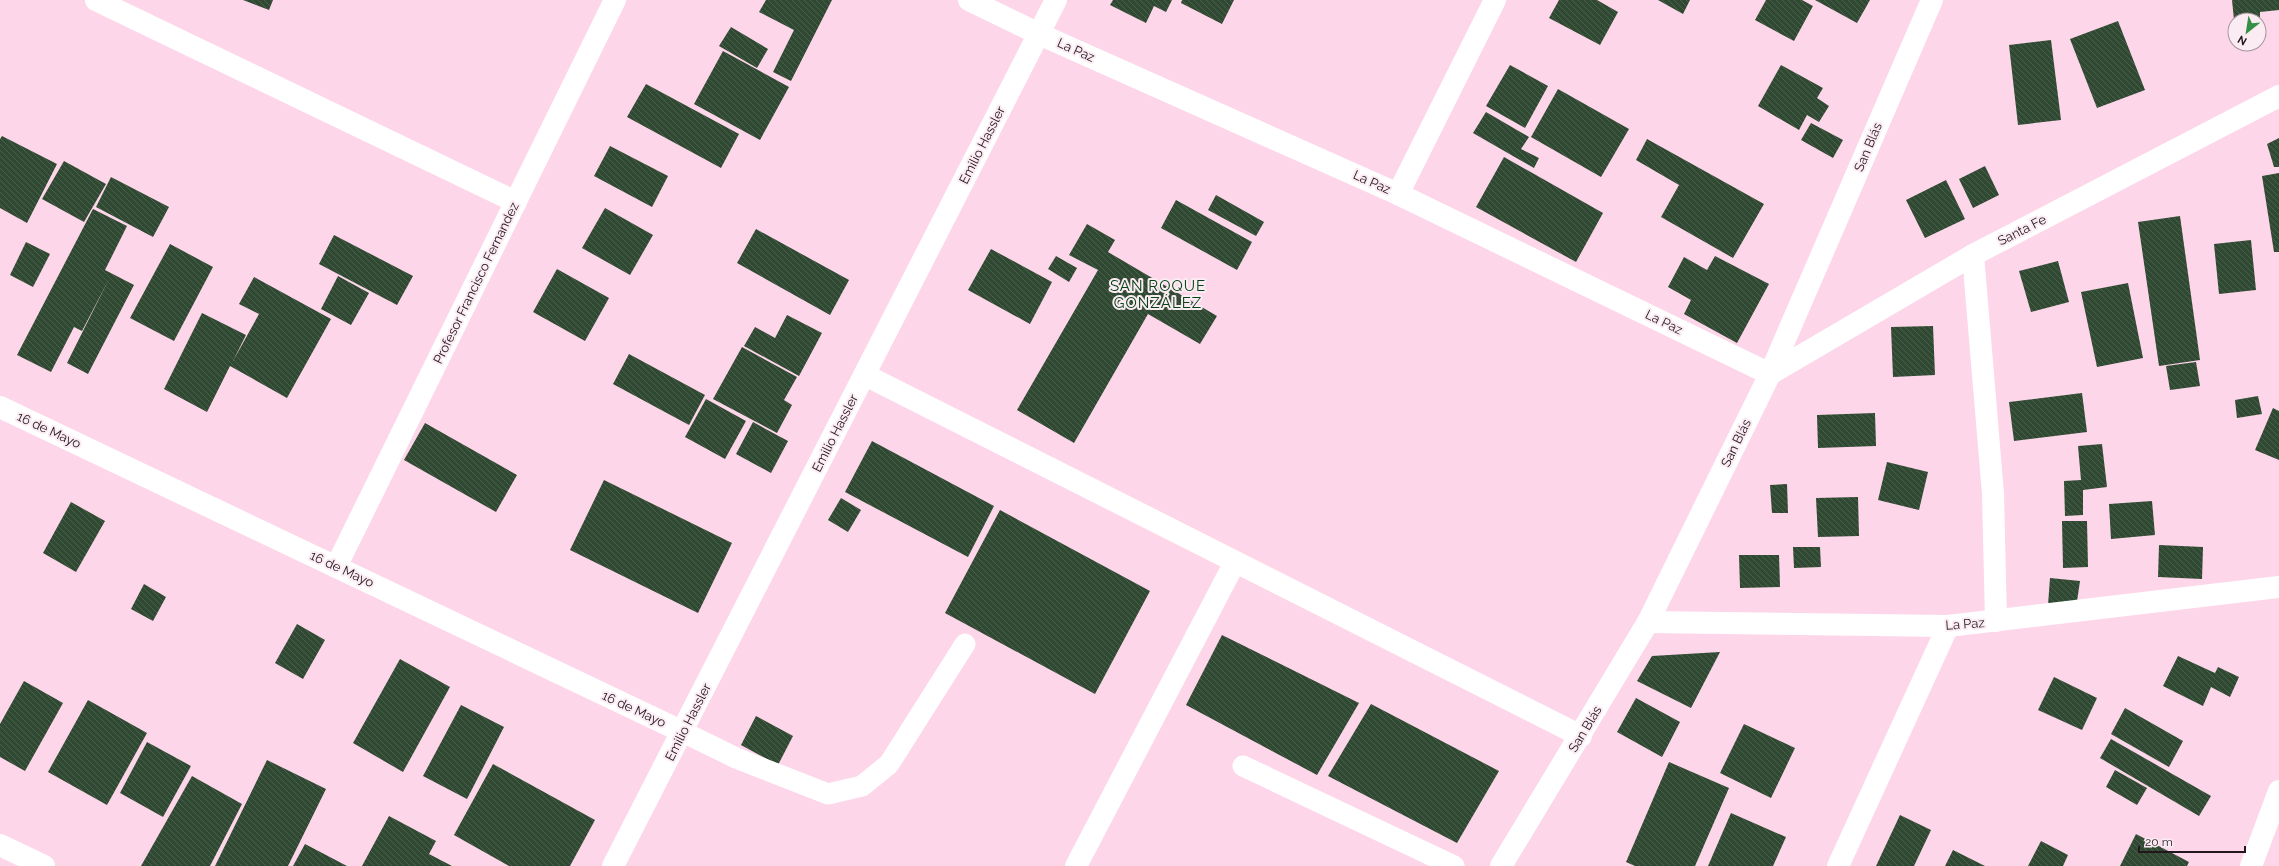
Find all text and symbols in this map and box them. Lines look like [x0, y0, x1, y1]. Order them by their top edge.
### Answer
north arrow [2227, 12, 2267, 52]
text: N [2235, 32, 2249, 48]
street label: La Paz [1055, 35, 1097, 65]
street label: Emilio Hassler [956, 103, 1008, 186]
street label: San Blás [1851, 120, 1885, 174]
street label: La Paz [1351, 167, 1393, 197]
street label: Profesor Francisco Fernandez [430, 200, 522, 366]
street label: Santa Fe [1995, 211, 2049, 249]
district label: SAN ROQUE GONZÁLEZ [1110, 277, 1206, 312]
street label: La Paz [1643, 307, 1685, 337]
street label: Emilio Hassler [809, 391, 861, 474]
street label: 16 de Mayo [15, 409, 83, 451]
street label: San Blás [1718, 417, 1754, 469]
street label: 16 de Mayo [308, 548, 376, 590]
street label: La Paz [1945, 615, 1985, 633]
street label: Emilio Hassler [662, 680, 714, 763]
street label: 16 de Mayo [600, 688, 668, 730]
street label: San Blás [1565, 703, 1605, 755]
scale bar [2139, 828, 2245, 854]
text: 20 m [2145, 835, 2173, 849]

